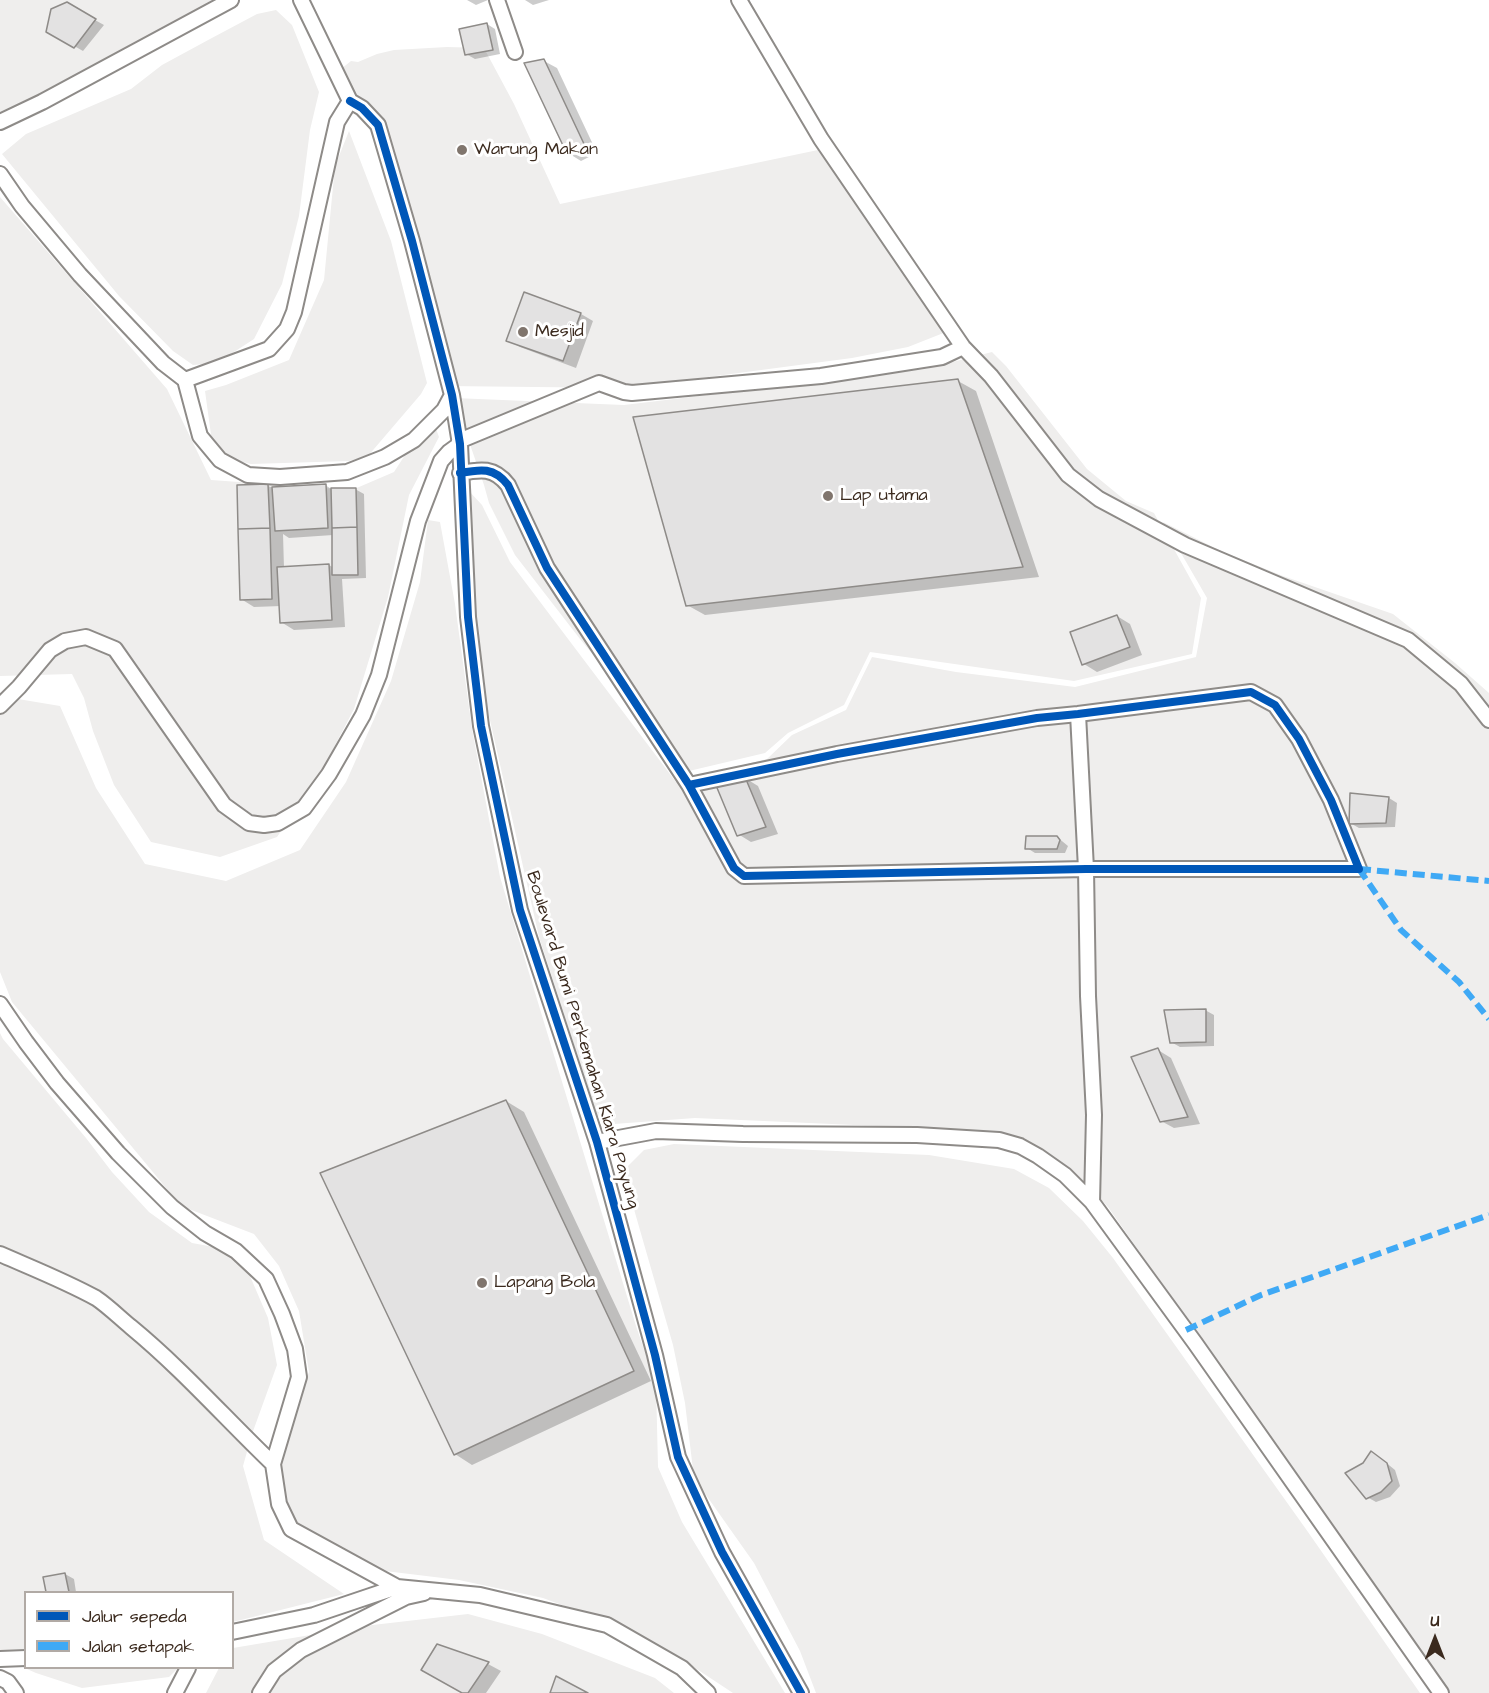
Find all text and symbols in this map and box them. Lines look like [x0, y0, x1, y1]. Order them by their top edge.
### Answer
place label: Warung Makan [474, 139, 598, 161]
marker: Warung Makan [455, 143, 469, 157]
place label: Mesjid [535, 321, 584, 343]
marker: Mesjid [516, 325, 530, 339]
place label: Lap utama [840, 485, 928, 507]
marker: Lap utama [821, 489, 835, 503]
street label: Boulevard Bumi Perkemahan Kiara Payung [520, 869, 644, 1211]
place label: Lapang Bola [494, 1272, 595, 1294]
marker: Lapang Bola [475, 1276, 489, 1290]
legend [24, 1591, 234, 1669]
text: Jalur sepeda [82, 1604, 187, 1629]
north arrow [1405, 1609, 1465, 1669]
text: U [1431, 1610, 1439, 1632]
text: Jalan setapak [82, 1634, 194, 1659]

